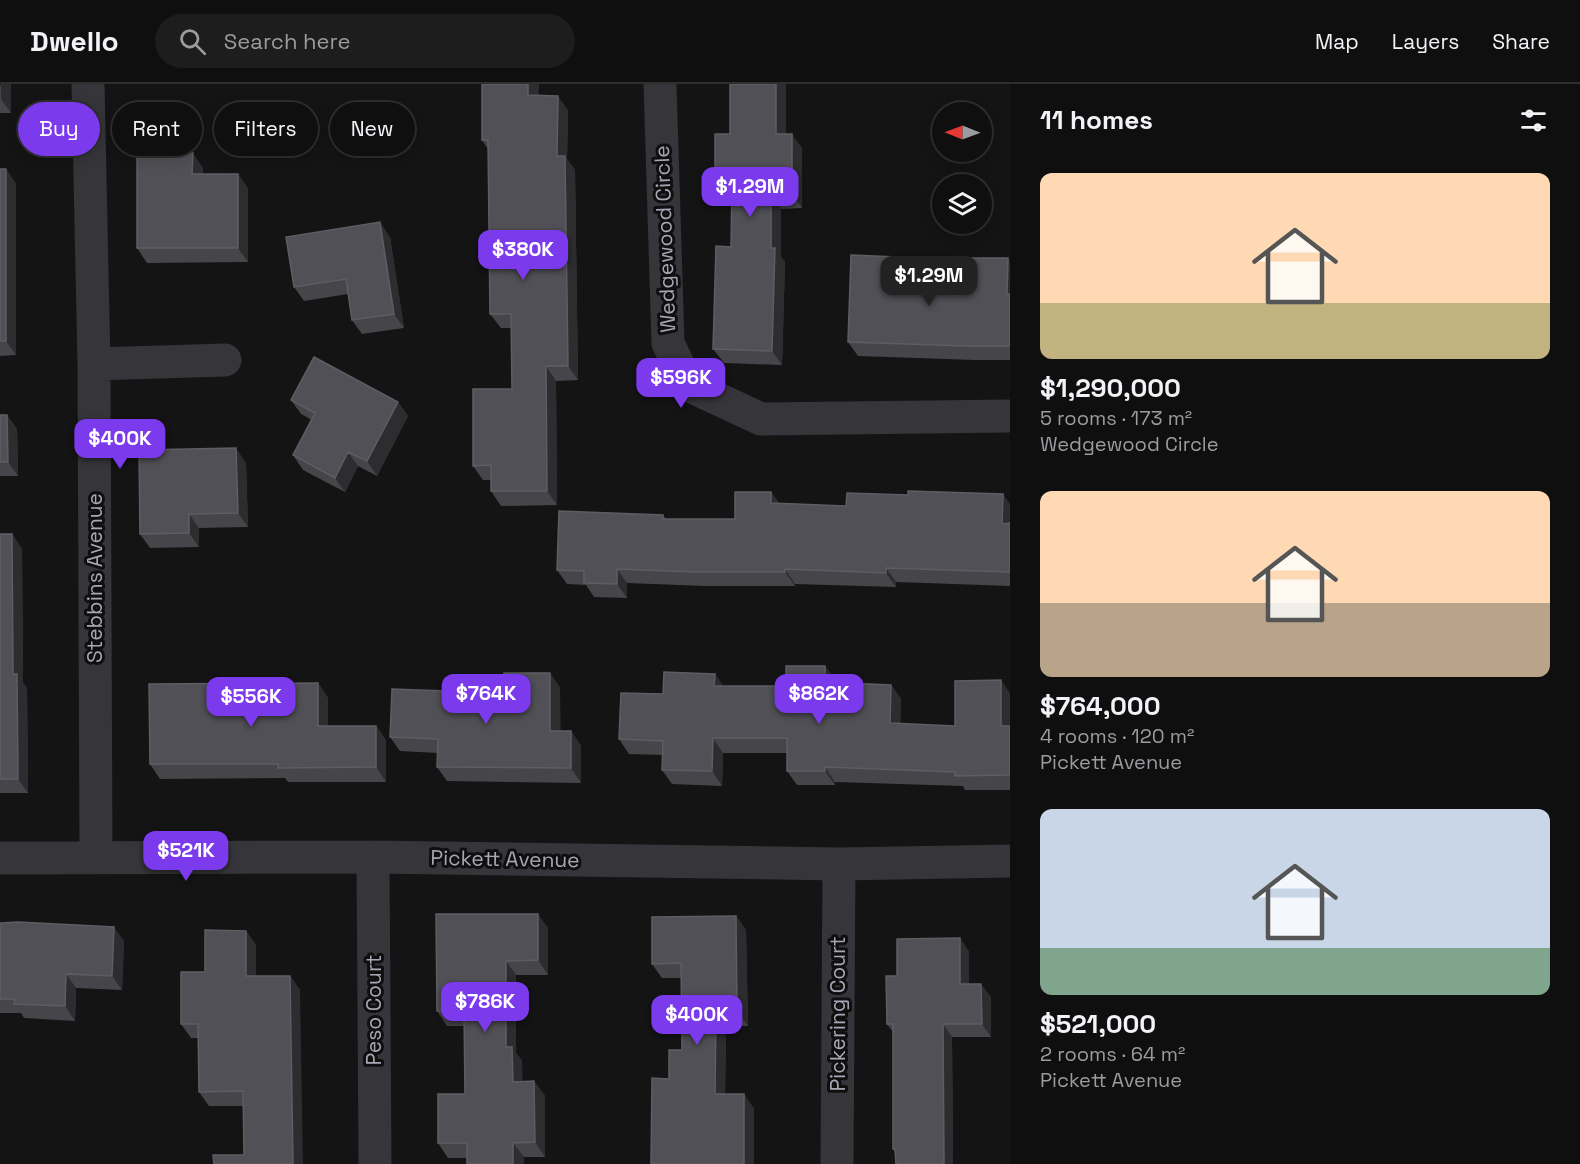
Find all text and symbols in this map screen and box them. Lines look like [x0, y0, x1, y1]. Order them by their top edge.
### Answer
search box [155, 14, 575, 68]
text: Dwello [30, 23, 119, 59]
icon: search [176, 25, 209, 58]
text: Search here [224, 27, 351, 55]
text: Map [1315, 28, 1359, 55]
text: Layers [1392, 28, 1459, 55]
text: Share [1492, 28, 1550, 55]
chip: Buy [18, 102, 100, 156]
chip: Rent [112, 102, 202, 156]
chip: Filters [214, 102, 318, 156]
chip: New [330, 102, 415, 156]
north arrow [932, 102, 992, 162]
map controls [932, 102, 992, 234]
text: 11 homes [1040, 103, 1153, 137]
icon: filters [1517, 104, 1550, 137]
street label: Wedgewood Circle [648, 145, 681, 333]
pin: $1.29M [701, 167, 799, 218]
text: $1.29M [716, 173, 784, 199]
button: layers [932, 174, 992, 234]
icon: home [1241, 212, 1349, 320]
pin: $380K [481, 230, 565, 281]
text: $380K [492, 236, 554, 262]
pin: $1.29M [880, 256, 978, 307]
text: $1.29M [895, 262, 963, 288]
pin: $596K [639, 358, 723, 409]
text: $596K [650, 364, 712, 390]
text: $1,290,000 [1040, 371, 1181, 405]
text: 5 rooms · 173 m² [1040, 405, 1192, 431]
pin: $400K [78, 419, 162, 470]
text: $400K [88, 425, 152, 451]
text: Wedgewood Circle [1040, 431, 1219, 457]
street label: Stebbins Avenue [81, 493, 108, 663]
icon: home [1241, 530, 1349, 638]
pin: $764K [444, 674, 528, 725]
pin: $862K [777, 674, 861, 725]
pin: $556K [209, 677, 293, 728]
text: $764K [456, 680, 516, 706]
text: $862K [789, 680, 849, 706]
text: $556K [221, 683, 282, 709]
text: $764,000 [1040, 689, 1161, 723]
text: 4 rooms · 120 m² [1040, 723, 1194, 749]
text: Pickett Avenue [1040, 749, 1182, 775]
pin: $521K [144, 831, 228, 882]
text: $521K [157, 837, 215, 863]
street label: Pickett Avenue [430, 844, 580, 873]
icon: home [1241, 848, 1349, 956]
street label: Pickering Court [824, 936, 851, 1092]
street label: Peso Court [360, 954, 387, 1066]
pin: $786K [443, 982, 527, 1033]
text: $786K [455, 988, 515, 1014]
pin: $400K [655, 995, 739, 1046]
text: $400K [665, 1001, 729, 1027]
text: $521,000 [1040, 1007, 1156, 1041]
text: 2 rooms · 64 m² [1040, 1041, 1185, 1067]
text: Pickett Avenue [1040, 1067, 1182, 1093]

